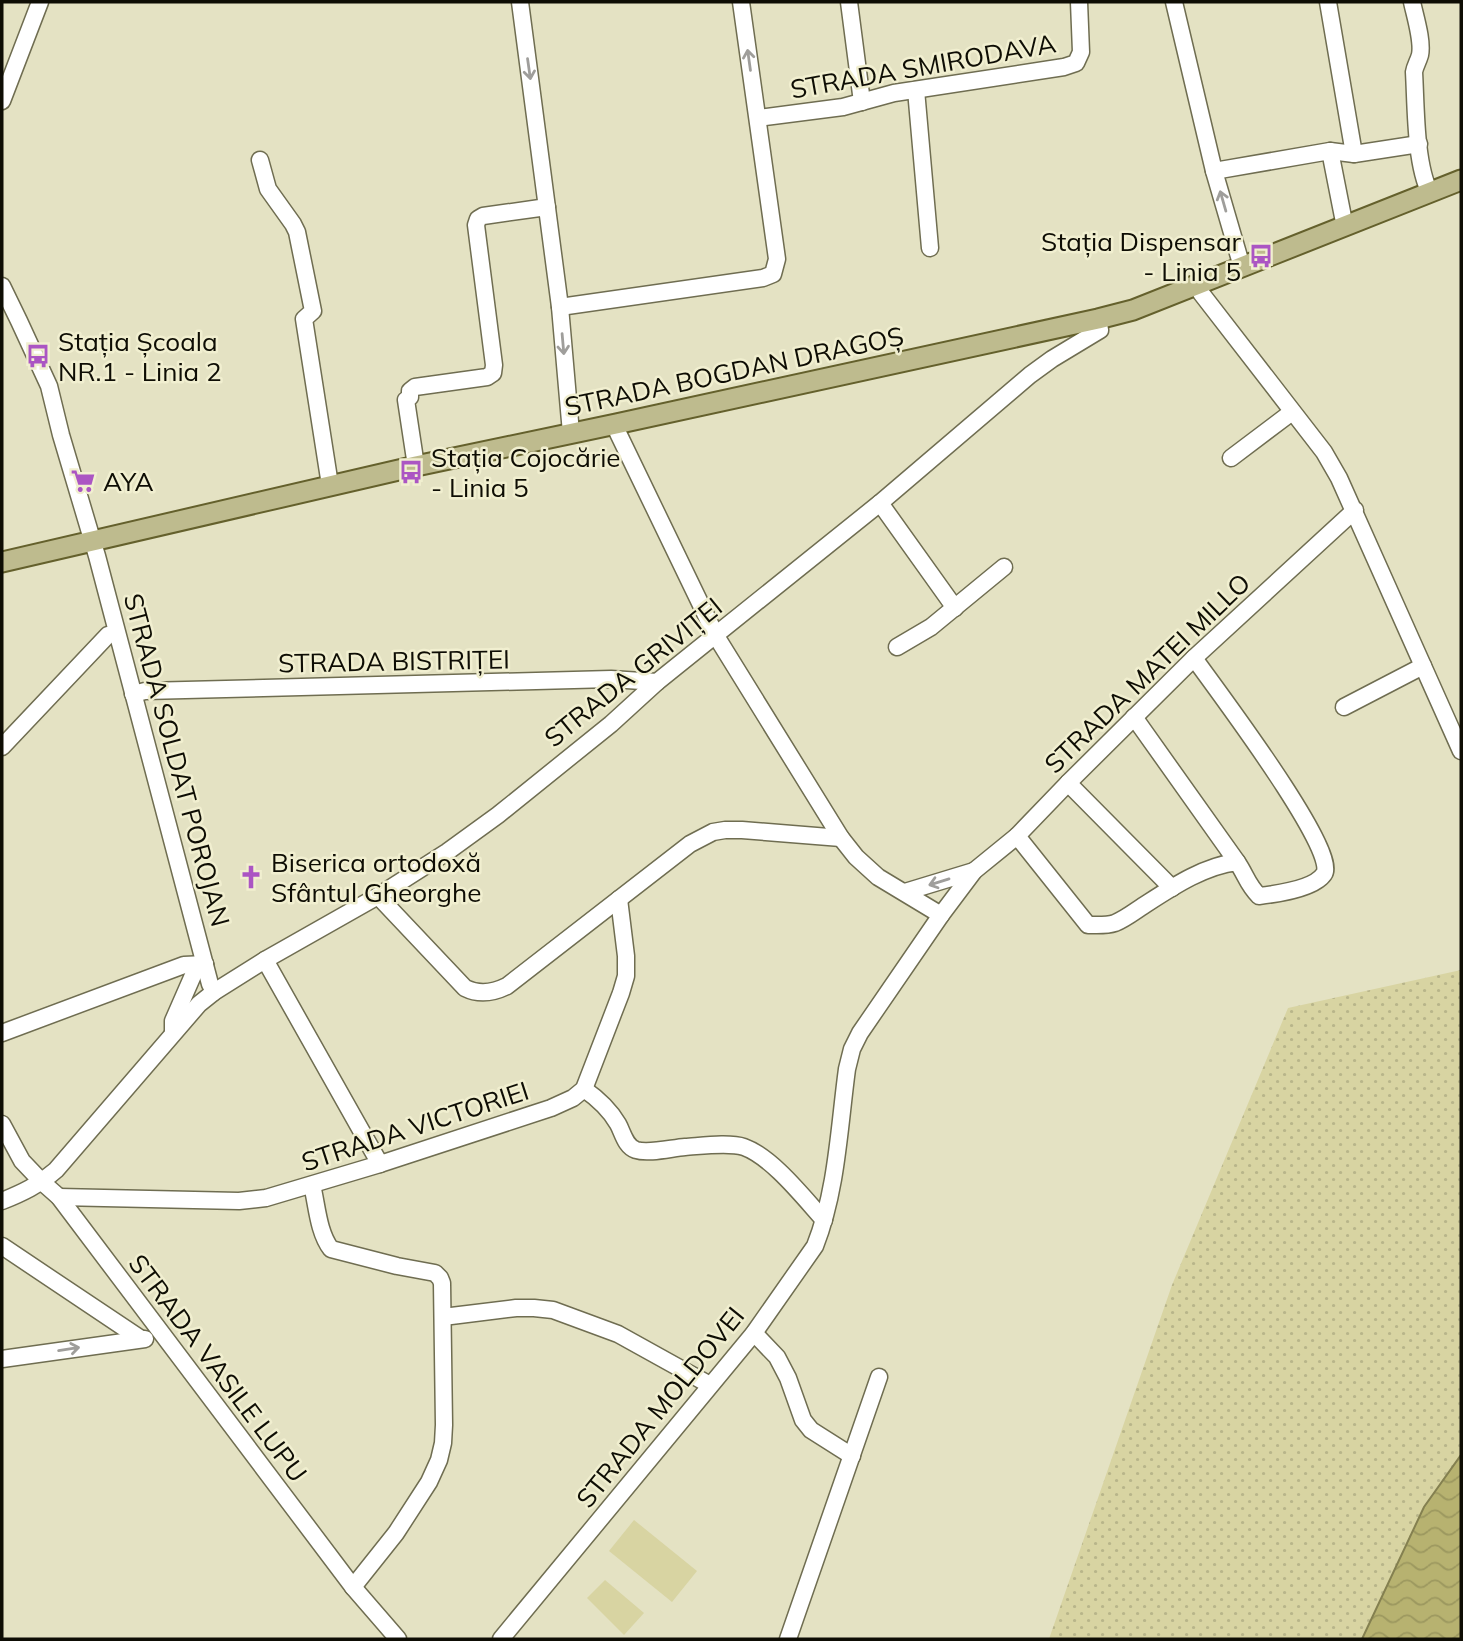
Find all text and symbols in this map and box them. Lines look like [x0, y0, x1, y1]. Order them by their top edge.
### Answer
street label: STRADA SMIRODAVA [788, 26, 1058, 106]
one-way arrow [743, 49, 756, 72]
one-way arrow [523, 58, 536, 80]
one-way arrow [1215, 191, 1228, 213]
place label: Stația Dispensar - Linia 5 [1041, 225, 1242, 288]
bus stop icon: Stația Dispensar - Linia 5 [1247, 242, 1275, 270]
street label: STRADA BOGDAN DRAGOȘ [562, 319, 906, 423]
place label: Stația Școala NR.1 - Linia 2 [58, 325, 222, 388]
one-way arrow [557, 332, 570, 355]
bus stop icon: Stația Școala NR.1 - Linia 2 [24, 342, 52, 370]
place label: Stația Cojocărie - Linia 5 [431, 441, 621, 504]
bus stop icon: Stația Cojocărie - Linia 5 [397, 458, 425, 486]
place label: AYA [103, 465, 154, 498]
supermarket icon: AYA [69, 467, 97, 495]
street label: STRADA MATEI MILLO [1037, 566, 1257, 780]
street label: STRADA SOLDAT POROJAN [117, 590, 237, 930]
street label: STRADA GRIVIȚEI [537, 590, 729, 754]
street label: STRADA BISTRIȚEI [278, 642, 510, 680]
place label: Biserica ortodoxă Sfântul Gheorghe [271, 846, 481, 909]
church icon: Biserica ortodoxă Sfântul Gheorghe [237, 863, 265, 891]
one-way arrow [929, 876, 951, 889]
street label: STRADA VICTORIEI [297, 1074, 533, 1178]
street label: STRADA VASILE LUPU [122, 1248, 314, 1488]
street label: STRADA MOLDOVEI [569, 1300, 751, 1514]
one-way arrow [57, 1342, 80, 1355]

